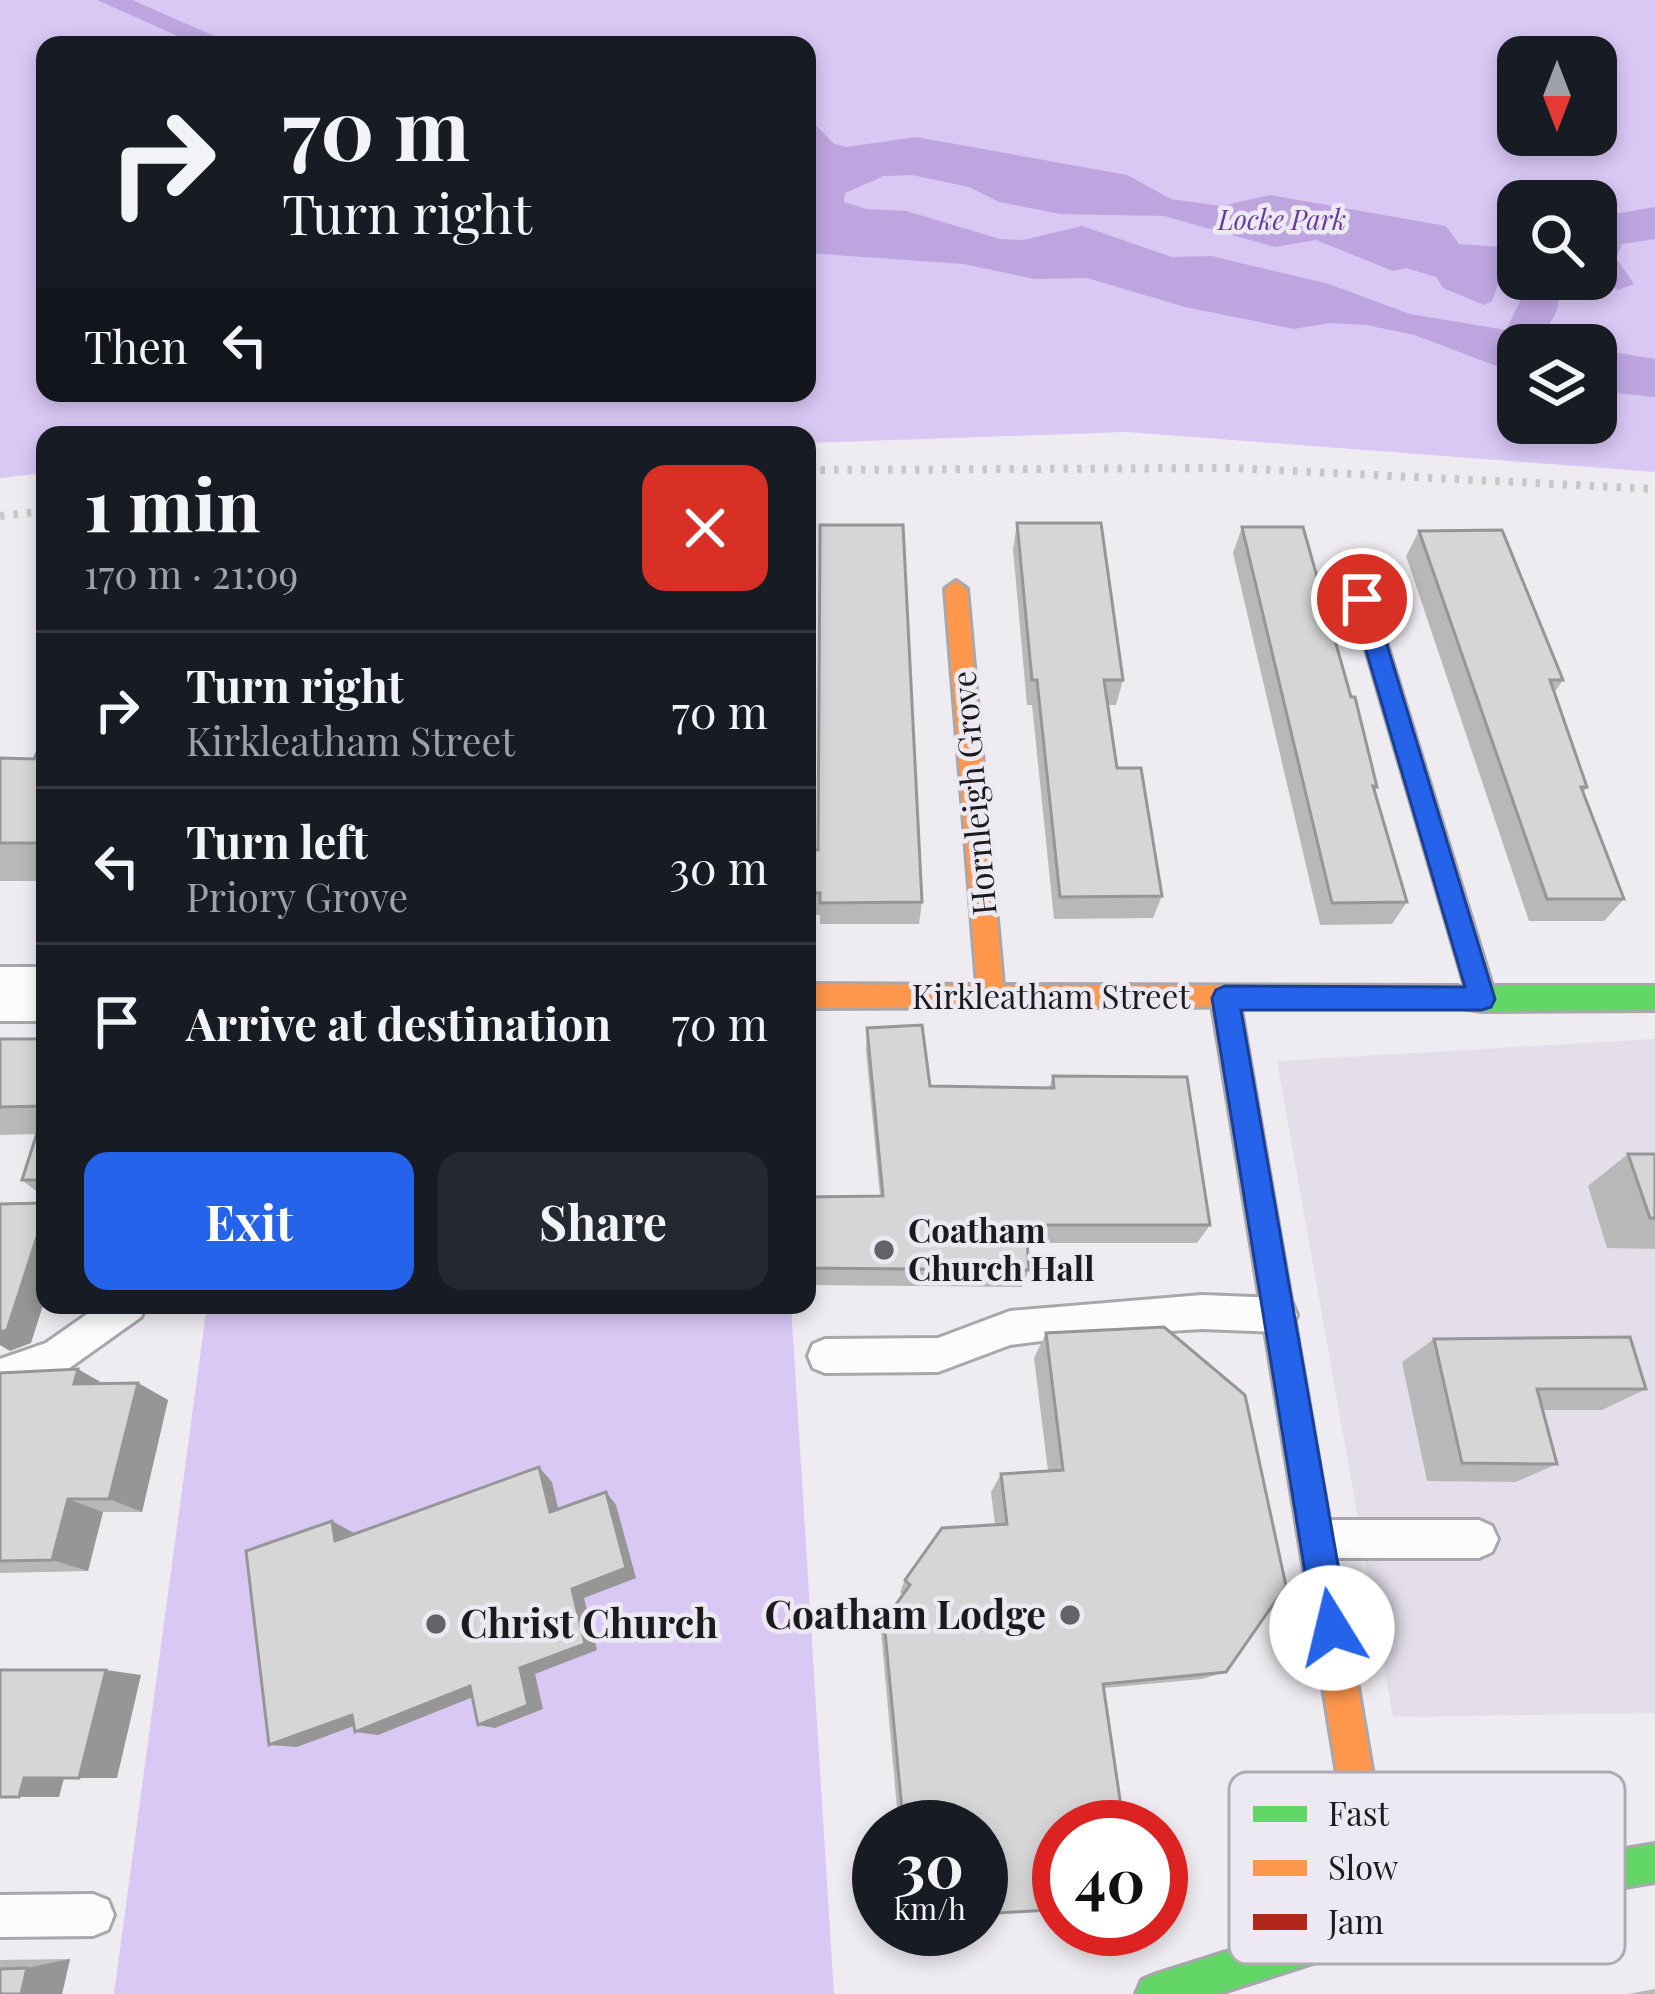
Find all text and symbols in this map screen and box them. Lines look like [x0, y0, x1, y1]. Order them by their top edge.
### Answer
north arrow [1497, 36, 1617, 156]
map controls [1497, 36, 1617, 444]
text: 70 m [282, 70, 470, 182]
icon: right [84, 84, 240, 240]
text: Turn right [282, 177, 532, 249]
button: search [1497, 180, 1617, 300]
park label: Locke Park [1217, 201, 1346, 237]
icon: left [212, 312, 278, 378]
text: Then [84, 315, 188, 375]
button: layers [1497, 324, 1617, 444]
text: 1 min [84, 454, 260, 550]
button: close [642, 465, 768, 591]
text: 170 m · 21:09 [84, 547, 298, 599]
pin [1311, 548, 1413, 650]
icon: arrive [1329, 566, 1395, 632]
text: Turn right [186, 654, 404, 714]
street label: Hornleigh Grove [939, 669, 1005, 917]
icon: right [84, 677, 150, 743]
text: 70 m [672, 680, 768, 740]
text: Kirkleatham Street [186, 714, 515, 766]
text: Turn left [186, 810, 368, 870]
icon: left [84, 833, 150, 899]
text: 30 m [670, 836, 768, 896]
text: Priory Grove [186, 870, 408, 922]
street label: Kirkleatham Street [912, 973, 1191, 1017]
icon: arrive [84, 989, 150, 1055]
text: Arrive at destination [186, 992, 611, 1052]
text: 70 m [672, 992, 768, 1052]
button: Exit [84, 1152, 414, 1290]
button: Share [438, 1152, 768, 1290]
place label: Coatham Church Hall [908, 1207, 1094, 1289]
marker: Coatham Church Hall [871, 1237, 897, 1263]
position arrow [1269, 1565, 1395, 1691]
place label: Coatham Lodge [764, 1587, 1046, 1639]
place label: Christ Church [460, 1596, 718, 1648]
marker: Coatham Lodge [1057, 1602, 1083, 1628]
marker: Christ Church [423, 1611, 449, 1637]
legend [1229, 1772, 1625, 1964]
text: Fast [1328, 1790, 1391, 1834]
speed limit sign: 40 [1032, 1800, 1188, 1956]
text: 30 [896, 1823, 964, 1903]
text: Slow [1328, 1844, 1399, 1888]
text: km/h [894, 1888, 966, 1928]
text: Jam [1327, 1898, 1384, 1942]

